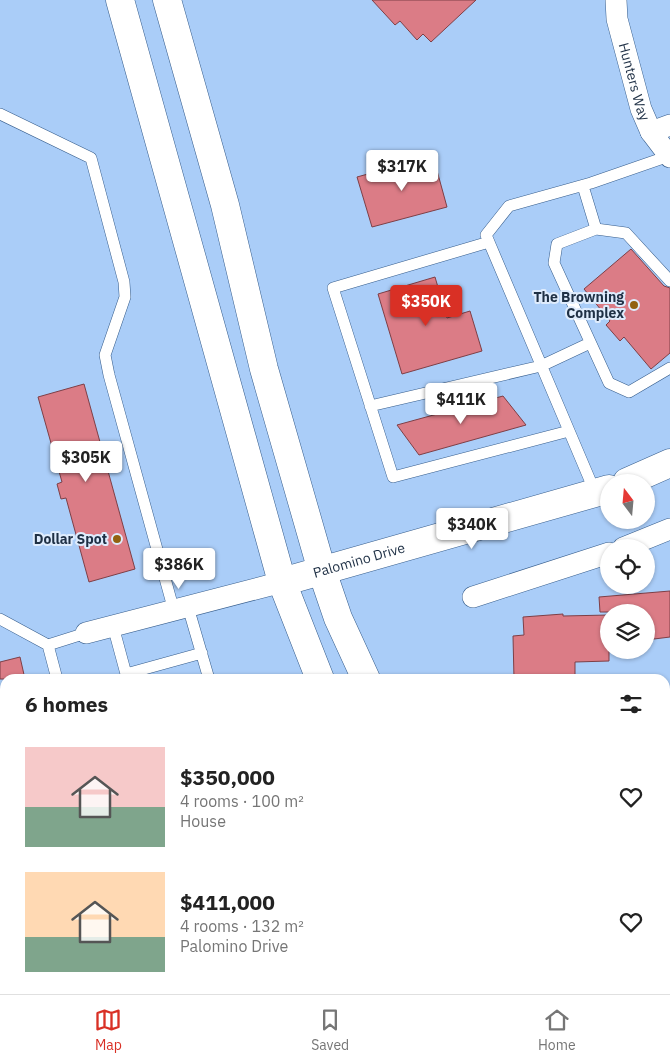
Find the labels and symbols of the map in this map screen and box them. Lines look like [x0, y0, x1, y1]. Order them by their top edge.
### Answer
street label: Hunters Way [615, 41, 654, 124]
pin: $317K [367, 150, 437, 192]
pin: $350K [391, 284, 461, 327]
place label: The Browning Complex [533, 288, 624, 322]
marker: The Browning Complex [628, 299, 640, 311]
pin: $411K [426, 382, 496, 425]
pin: $305K [51, 440, 121, 483]
north arrow [600, 474, 655, 529]
pin: $340K [437, 508, 507, 550]
place label: Dollar Spot [34, 530, 107, 548]
marker: Dollar Spot [111, 533, 123, 545]
street label: Palomino Drive [311, 538, 407, 582]
pin: $386K [144, 548, 214, 590]

